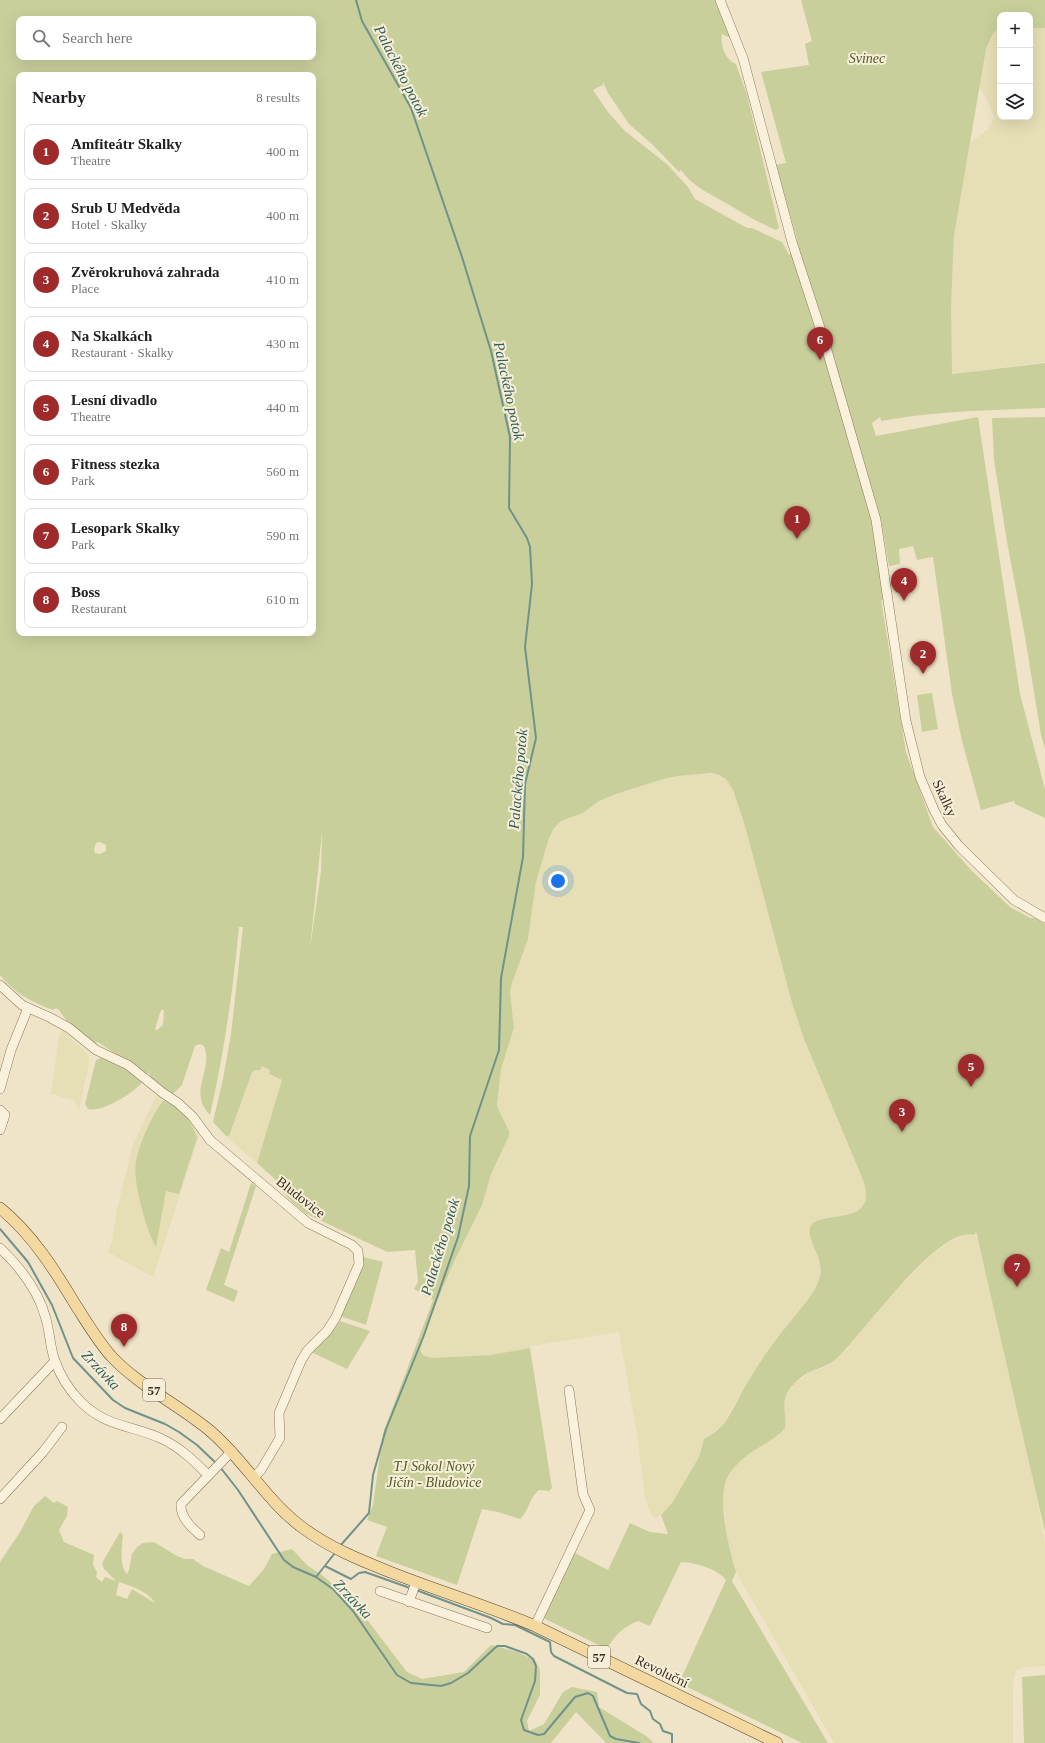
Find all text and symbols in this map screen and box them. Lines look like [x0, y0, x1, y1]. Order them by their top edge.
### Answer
map controls [997, 12, 1033, 120]
button: + [997, 12, 1033, 48]
search box [16, 16, 316, 60]
water label: Palackého potok [371, 22, 431, 120]
icon: search [30, 27, 52, 49]
text: Search here [62, 30, 132, 46]
button: − [997, 48, 1033, 84]
park label: Svinec [849, 51, 886, 66]
button: layers [997, 84, 1033, 120]
text: Nearby [32, 88, 86, 107]
text: 8 results [256, 90, 300, 105]
text: Amfiteátr Skalky [71, 136, 182, 152]
text: 1 [43, 144, 49, 159]
text: 400 m [266, 144, 299, 159]
text: Theatre [71, 153, 111, 168]
text: Srub U Medvěda [71, 200, 180, 216]
text: 2 [43, 208, 49, 223]
text: 400 m [266, 208, 299, 223]
text: Hotel · Skalky [71, 217, 147, 232]
text: Zvěrokruhová zahrada [71, 264, 219, 280]
text: 3 [43, 272, 49, 287]
text: 410 m [266, 272, 299, 287]
text: Place [71, 281, 99, 296]
pin: 6 [807, 327, 833, 360]
text: Na Skalkách [71, 328, 152, 344]
text: 4 [43, 336, 49, 351]
text: 430 m [266, 336, 299, 351]
water label: Palackého potok [491, 339, 527, 442]
text: Restaurant · Skalky [71, 345, 174, 360]
text: Lesní divadlo [71, 392, 157, 408]
text: 5 [43, 400, 49, 415]
text: 440 m [266, 400, 299, 415]
text: Theatre [71, 409, 111, 424]
text: Fitness stezka [71, 456, 160, 472]
text: 6 [43, 464, 49, 479]
text: 560 m [266, 464, 299, 479]
text: Park [71, 473, 95, 488]
pin: 1 [784, 506, 810, 539]
text: Lesopark Skalky [71, 520, 180, 536]
text: 7 [43, 528, 49, 543]
text: 590 m [266, 528, 299, 543]
text: Park [71, 537, 95, 552]
pin: 4 [891, 568, 917, 601]
text: Boss [71, 584, 100, 600]
text: 8 [43, 592, 49, 607]
text: 610 m [266, 592, 299, 607]
text: Restaurant [71, 601, 127, 616]
pin: 2 [910, 641, 936, 674]
water label: Palackého potok [506, 728, 530, 831]
street label: Skalky [930, 777, 960, 819]
your location [548, 871, 568, 891]
pin: 5 [958, 1054, 984, 1087]
pin: 3 [889, 1099, 915, 1132]
street label: Bludovice [273, 1174, 328, 1221]
water label: Palackého potok [417, 1196, 462, 1298]
pin: 7 [1004, 1254, 1030, 1287]
pin: 8 [111, 1314, 137, 1347]
water label: Zrzávka [79, 1347, 123, 1393]
road number: 57 [143, 1379, 165, 1401]
park label: TJ Sokol Nový Jičín - Bludovice [387, 1459, 481, 1490]
water label: Zrzávka [331, 1576, 375, 1622]
road number: 57 [588, 1646, 610, 1668]
street label: Revoluční [633, 1652, 691, 1691]

